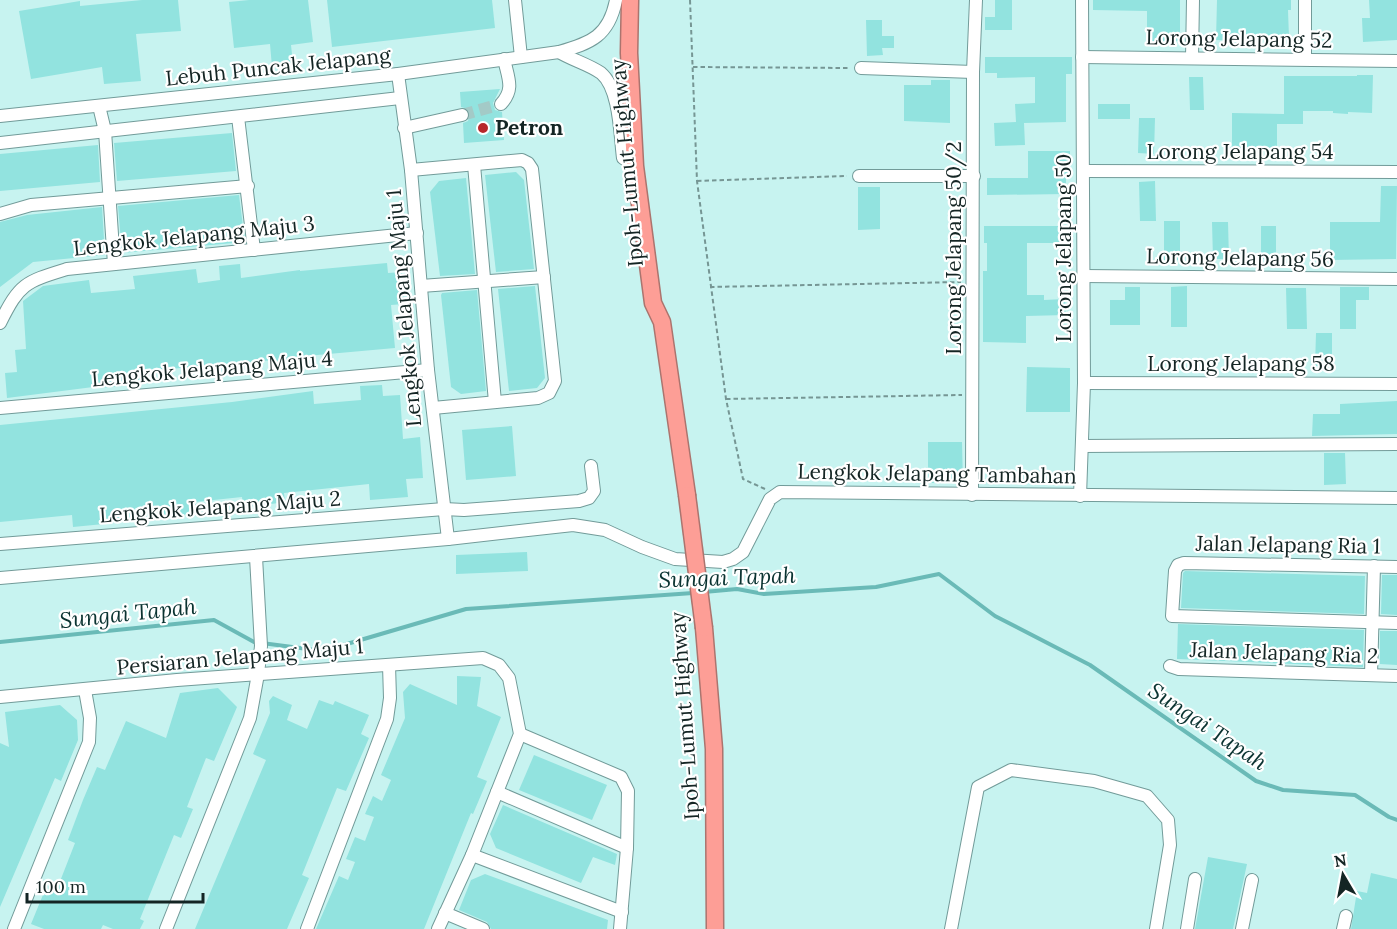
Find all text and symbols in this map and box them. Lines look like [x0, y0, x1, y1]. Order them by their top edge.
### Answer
street label: Lorong Jelapang 52 [1145, 23, 1333, 54]
street label: Lebuh Puncak Jelapang [164, 41, 392, 92]
street label: Ipoh-Lumut Highway [604, 58, 649, 268]
place label: Petron [495, 114, 563, 141]
marker: Petron [476, 121, 490, 135]
street label: Lorong Jelapang 54 [1146, 138, 1334, 165]
street label: Lorong Jelapang 50/2 [940, 141, 967, 355]
street label: Lorong Jelapang 50 [1050, 154, 1077, 342]
street label: Lengkok Jelapang Maju 1 [380, 188, 427, 428]
street label: Lengkok Jelapang Maju 3 [72, 209, 316, 262]
street label: Lorong Jelapang 56 [1146, 242, 1334, 273]
street label: Lengkok Jelapang Maju 4 [90, 344, 334, 393]
street label: Lorong Jelapang 58 [1147, 350, 1335, 377]
street label: Lengkok Jelapang Tambahan [797, 458, 1077, 489]
street label: Lengkok Jelapang Maju 2 [98, 485, 342, 528]
street label: Jalan Jelapang Ria 1 [1194, 529, 1381, 560]
water label: Sungai Tapah [658, 561, 797, 593]
water label: Sungai Tapah [58, 592, 198, 634]
street label: Ipoh-Lumut Highway [664, 611, 705, 821]
street label: Persiaran Jelapang Maju 1 [115, 632, 364, 681]
street label: Jalan Jelapang Ria 2 [1188, 636, 1379, 669]
water label: Sungai Tapah [1143, 676, 1273, 776]
north arrow [1313, 845, 1373, 905]
text: N [1333, 849, 1348, 871]
scale bar [27, 866, 202, 904]
text: 100 m [36, 875, 86, 898]

